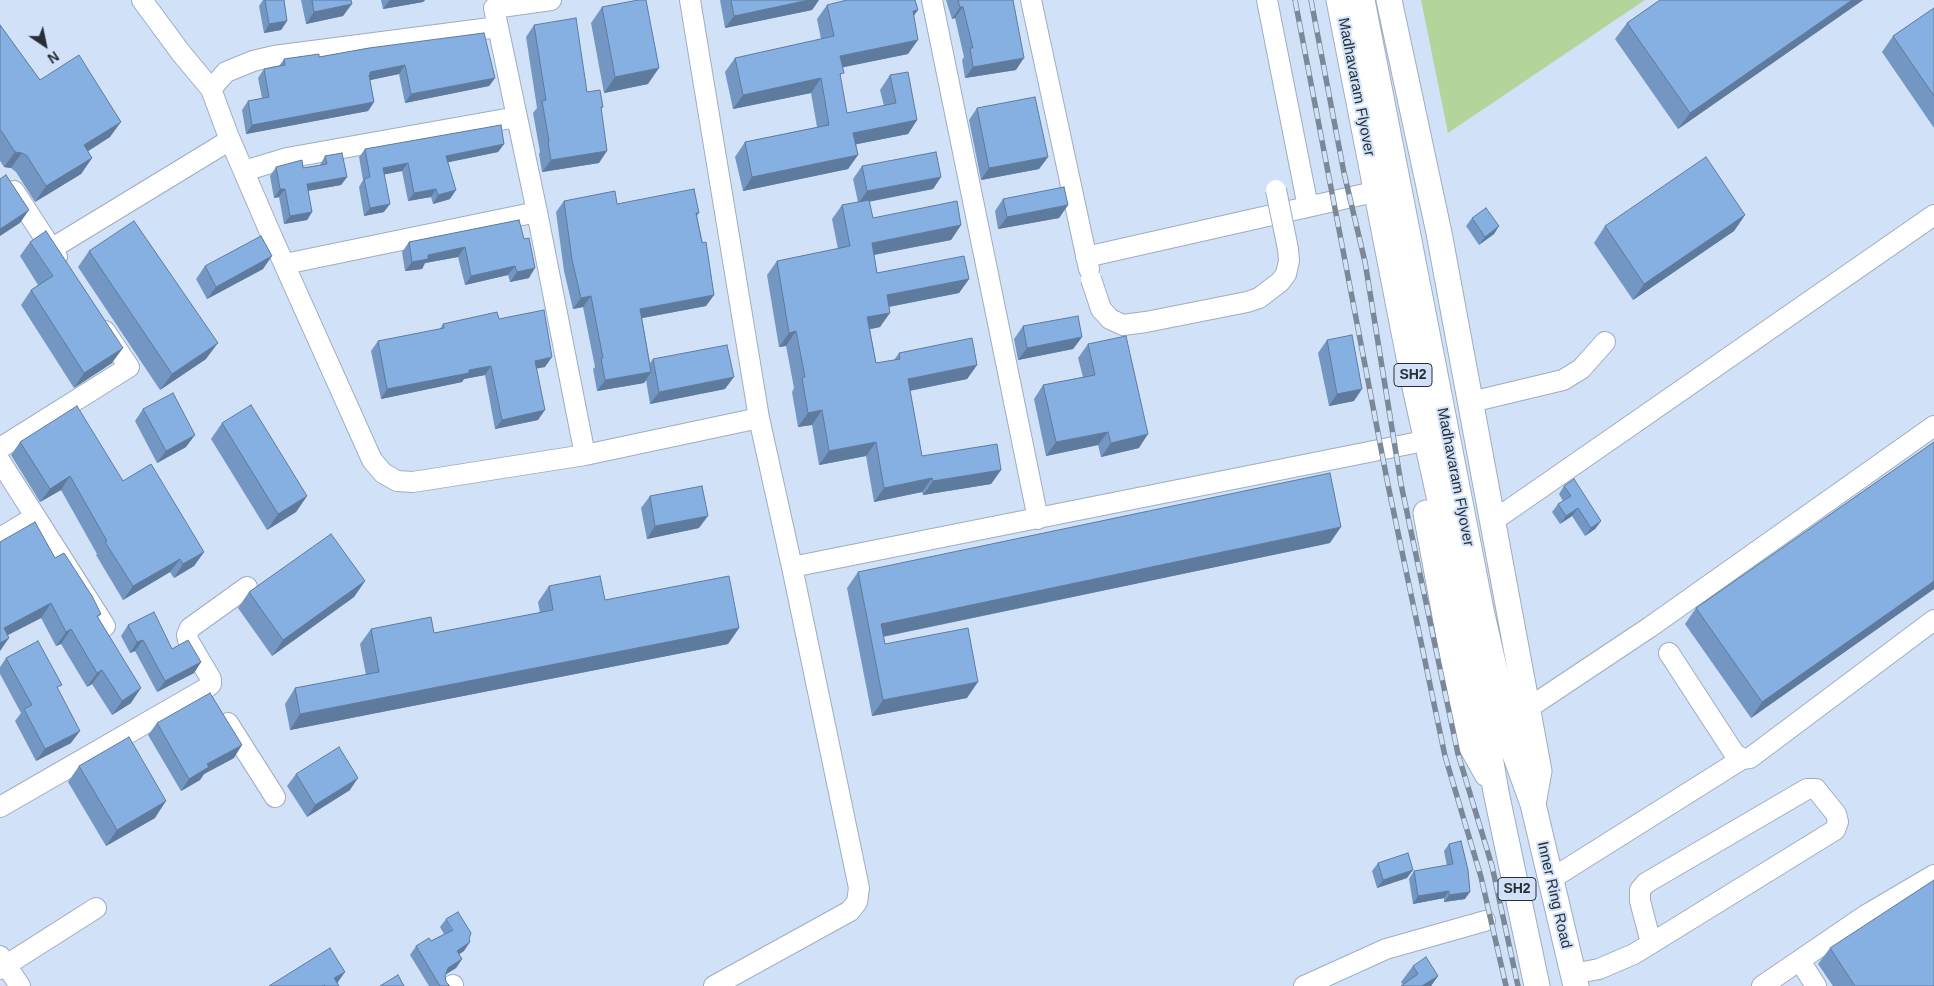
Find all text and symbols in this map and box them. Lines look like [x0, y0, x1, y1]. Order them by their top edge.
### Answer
street label: Madhavaram Flyover [1334, 16, 1378, 158]
north arrow [20, 20, 70, 70]
text: N [45, 48, 62, 67]
road number: SH2 [1394, 364, 1432, 386]
street label: Madhavaram Flyover [1433, 406, 1477, 548]
street label: Inner Ring Road [1533, 840, 1575, 950]
road number: SH2 [1498, 878, 1536, 901]

